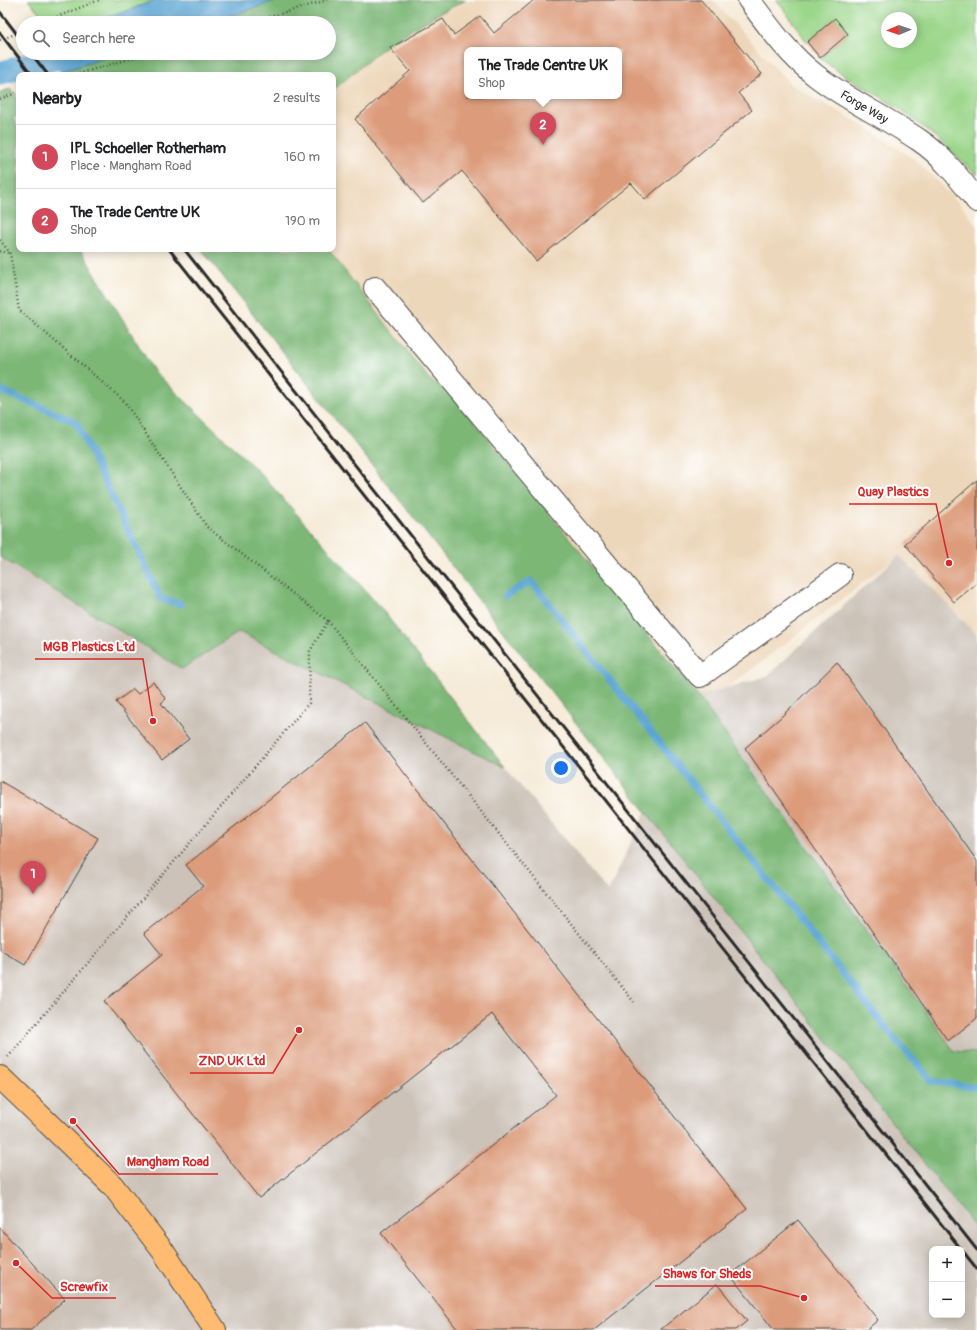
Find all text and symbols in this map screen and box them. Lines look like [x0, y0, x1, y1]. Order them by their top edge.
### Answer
north arrow [881, 12, 917, 48]
search box [16, 16, 336, 60]
icon: search [30, 27, 52, 49]
text: Search here [62, 29, 135, 48]
popup [464, 47, 622, 99]
text: The Trade Centre UK [478, 56, 608, 75]
text: Shop [478, 75, 505, 91]
text: Nearby [32, 88, 81, 109]
street label: Forge Way [837, 88, 891, 127]
text: 2 results [273, 90, 320, 106]
pin: 2 [530, 112, 556, 145]
text: IPL Schoeller Rotherham [70, 139, 226, 158]
text: 1 [42, 149, 48, 165]
text: 160 m [284, 149, 320, 165]
text: Place · Mangham Road [70, 158, 192, 174]
text: The Trade Centre UK [70, 203, 200, 222]
text: 2 [41, 213, 49, 229]
text: 190 m [285, 213, 320, 229]
text: Shop [70, 222, 97, 238]
callout: Quay Plastics [849, 479, 936, 504]
text: Quay Plastics [858, 484, 929, 500]
callout: MGB Plastics Ltd [35, 634, 143, 659]
text: MGB Plastics Ltd [43, 639, 135, 655]
your location [551, 758, 571, 778]
pin: 1 [20, 861, 46, 894]
callout: ZND UK Ltd [190, 1048, 273, 1073]
text: ZND UK Ltd [199, 1053, 265, 1069]
callout: Mangham Road [119, 1149, 218, 1174]
text: Mangham Road [127, 1154, 209, 1170]
map controls [929, 1246, 965, 1318]
button: + [929, 1246, 965, 1282]
callout: Shaws for Sheds [655, 1261, 760, 1286]
text: Shaws for Sheds [663, 1266, 751, 1282]
callout: Screwfix [52, 1273, 116, 1298]
text: Screwfix [60, 1279, 108, 1295]
button: − [929, 1282, 965, 1318]

